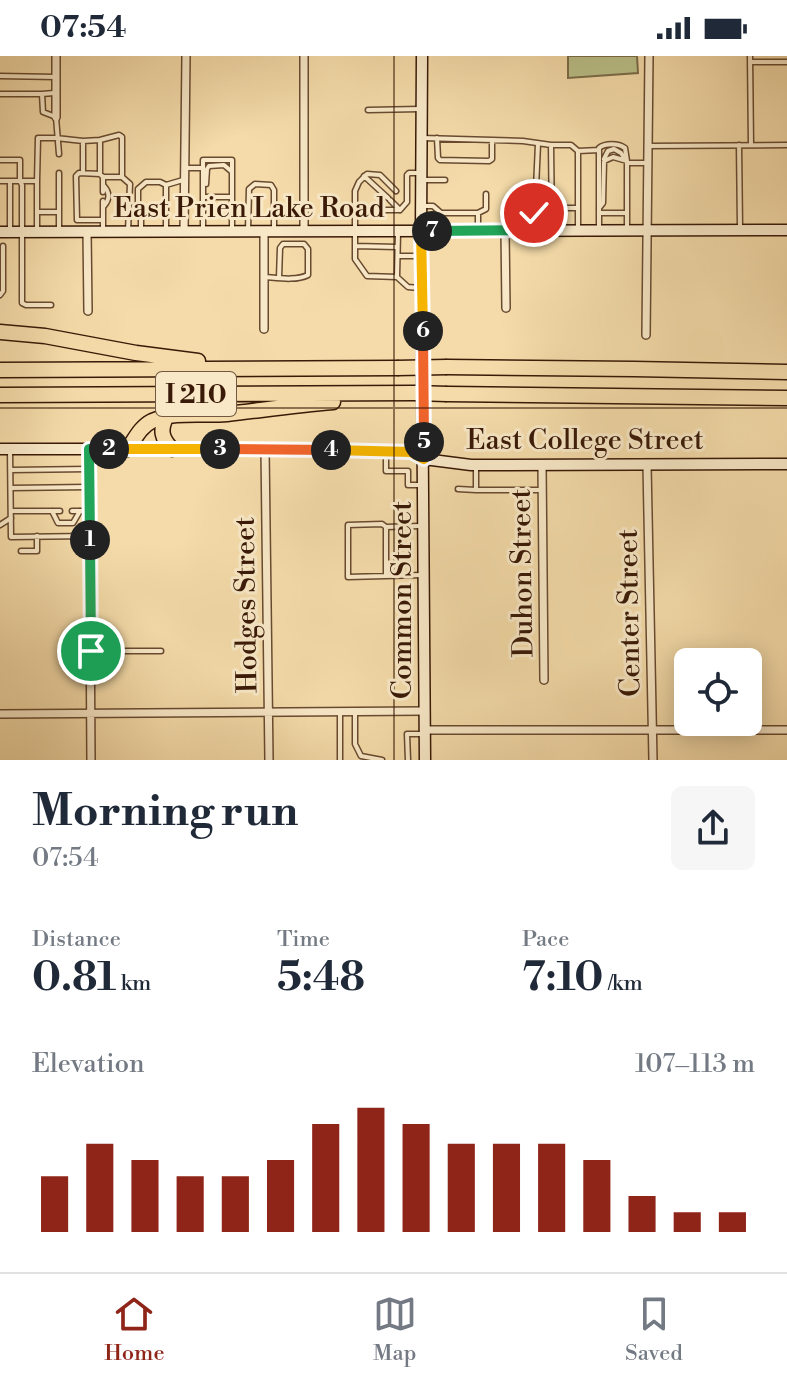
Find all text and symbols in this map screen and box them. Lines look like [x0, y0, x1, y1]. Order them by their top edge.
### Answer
text: 07:54 [40, 9, 127, 47]
pin [500, 179, 568, 247]
street label: East Prien Lake Road [113, 191, 385, 226]
icon: check [512, 191, 556, 235]
pin: 7 [412, 211, 452, 251]
text: 7 [426, 217, 438, 244]
pin: 6 [403, 311, 443, 351]
text: 6 [416, 317, 430, 344]
road number: I 210 [156, 372, 236, 416]
pin: 5 [404, 422, 444, 462]
street label: East College Street [466, 423, 704, 458]
text: 5 [417, 428, 431, 455]
pin: 2 [89, 429, 129, 469]
pin: 3 [200, 429, 240, 469]
pin: 4 [311, 430, 351, 470]
text: 2 [102, 435, 116, 462]
text: 3 [213, 435, 227, 462]
text: 4 [324, 436, 338, 463]
street label: Duhon Street [504, 488, 541, 658]
street label: Common Street [385, 501, 420, 699]
street label: Hodges Street [227, 516, 266, 694]
pin: 1 [70, 520, 110, 560]
text: 1 [85, 526, 95, 553]
street label: Center Street [611, 529, 648, 697]
pin [57, 617, 125, 685]
icon: arrive [69, 629, 113, 673]
map controls [674, 648, 762, 736]
button: locate [674, 648, 762, 736]
text: Morning run [32, 784, 298, 839]
button: share [671, 786, 755, 870]
text: 07:54 [32, 842, 99, 874]
text: Distance [32, 926, 121, 953]
text: Time [277, 926, 330, 953]
text: Pace [522, 926, 569, 953]
text: 0.81 [32, 953, 116, 1003]
text: 5:48 [277, 953, 365, 1003]
text: 7:10 [522, 953, 603, 1003]
text: km [116, 970, 151, 997]
text: /km [603, 970, 643, 997]
text: Elevation [32, 1048, 145, 1080]
text: 107–113 m [635, 1048, 755, 1080]
tab: Home [104, 1292, 165, 1367]
tab: Map [373, 1292, 417, 1367]
tab: Saved [625, 1292, 683, 1367]

